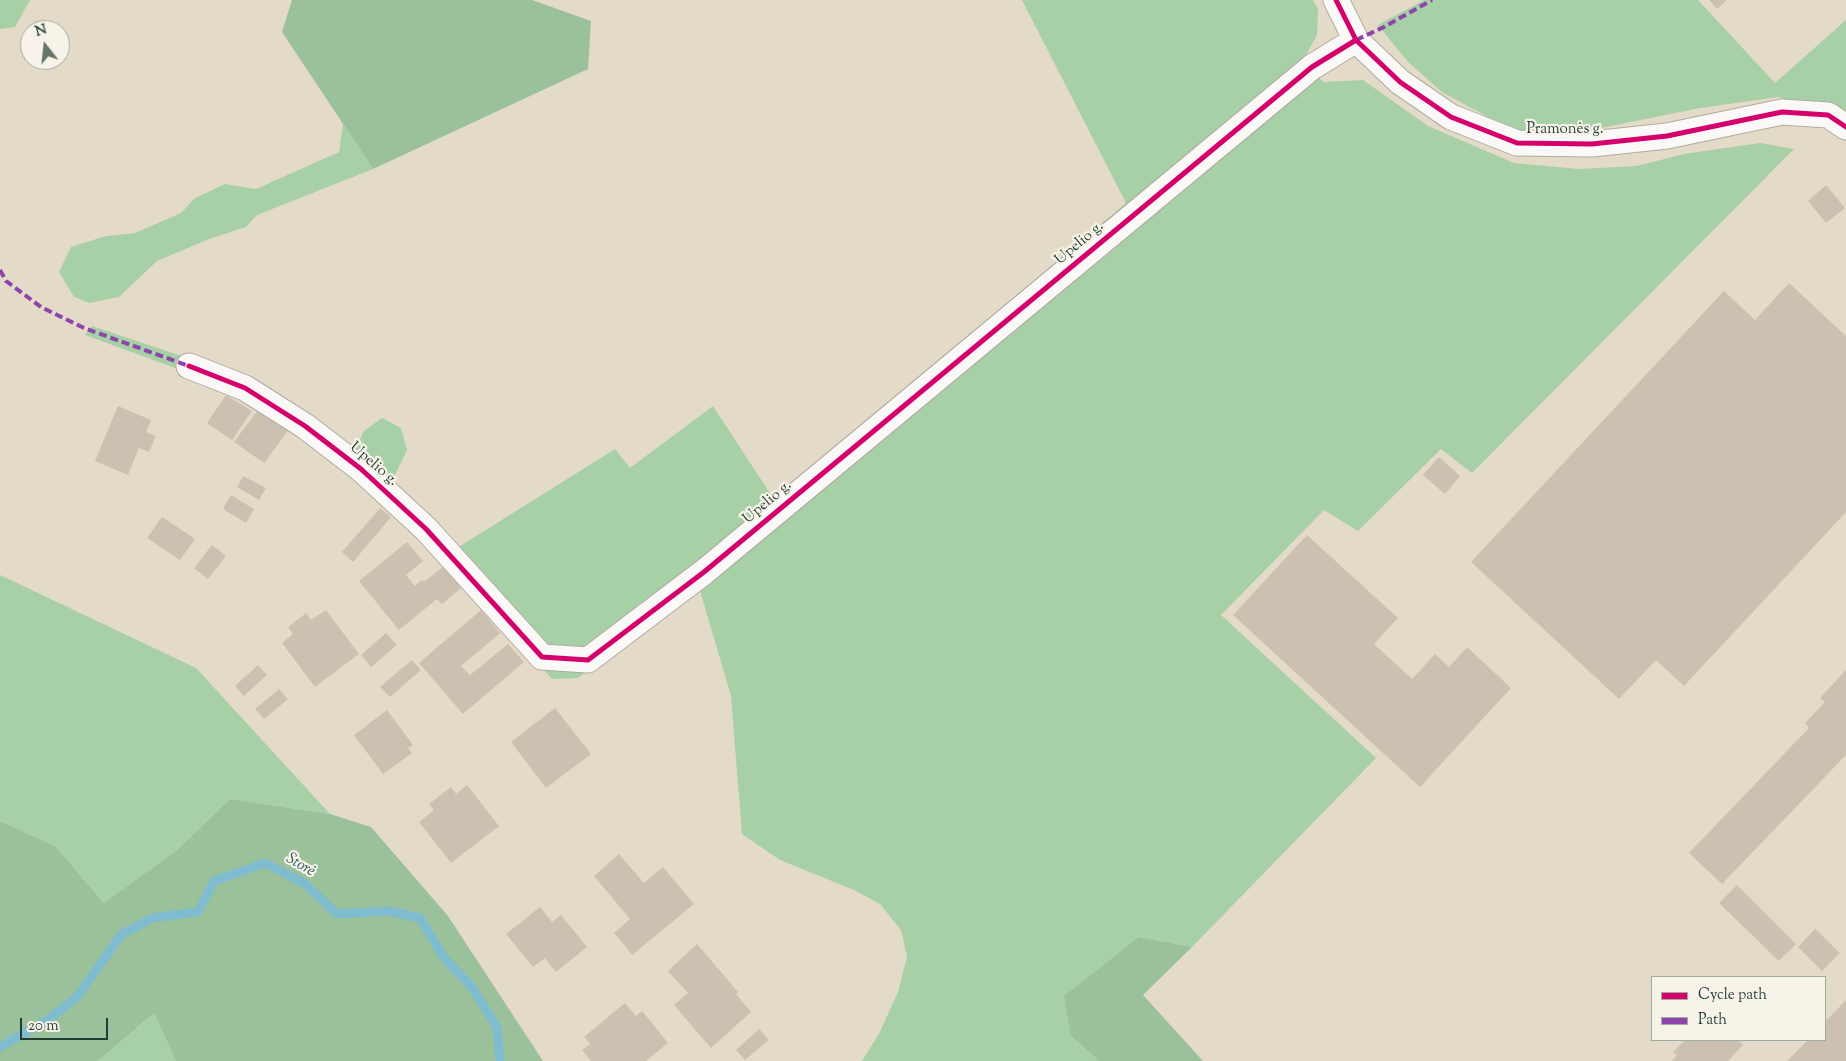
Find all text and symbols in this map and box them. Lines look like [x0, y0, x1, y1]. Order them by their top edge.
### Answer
north arrow [20, 20, 70, 70]
text: N [33, 20, 49, 43]
street label: Pramonės g. [1526, 121, 1604, 139]
street label: Upelio g. [1052, 218, 1108, 270]
street label: Upelio g. [345, 439, 401, 491]
street label: Upelio g. [740, 477, 796, 529]
water label: Storė [282, 850, 318, 882]
legend [1651, 976, 1826, 1041]
text: Cycle path [1698, 985, 1767, 1006]
scale bar [22, 1008, 110, 1040]
text: Path [1698, 1010, 1727, 1031]
text: 20 m [28, 1016, 59, 1037]

